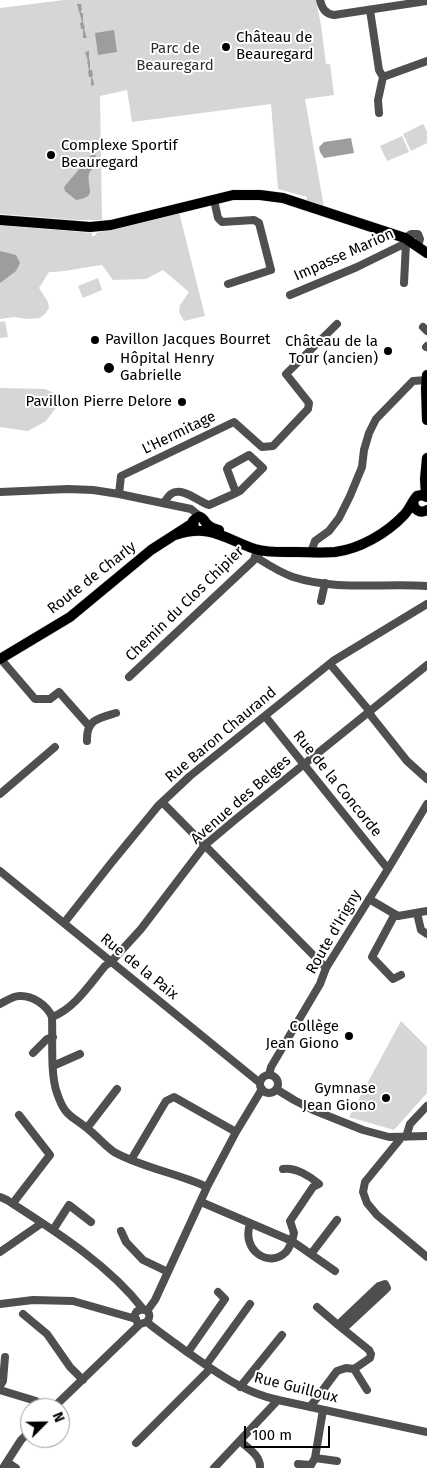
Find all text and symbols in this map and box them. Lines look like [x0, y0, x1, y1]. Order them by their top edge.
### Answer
place label: Château de Beauregard [236, 29, 314, 64]
park label: Parc de Beauregard [136, 40, 214, 75]
marker: Château de Beauregard [220, 41, 232, 53]
place label: Complexe Sportif Beauregard [61, 137, 178, 172]
marker: Complexe Sportif Beauregard [45, 149, 57, 161]
street label: Impasse Marion [291, 225, 397, 285]
place label: Pavillon Jacques Bourret [105, 331, 270, 349]
place label: Château de la Tour (ancien) [285, 333, 378, 368]
marker: Pavillon Jacques Bourret [89, 334, 101, 346]
marker: Château de la Tour (ancien) [382, 345, 394, 357]
place label: Hôpital Henry Gabrielle [120, 350, 214, 385]
marker: Hôpital Henry Gabrielle [102, 361, 116, 375]
place label: Pavillon Pierre Delore [25, 393, 172, 411]
marker: Pavillon Pierre Delore [176, 396, 188, 408]
street label: L'Hermitage [139, 407, 219, 459]
street label: Route de Charly [44, 538, 140, 618]
street label: Chemin du Clos Chipier [122, 543, 248, 665]
street label: Rue Baron Chaurand [162, 683, 280, 787]
street label: Rue de la Concorde [289, 727, 385, 841]
street label: Avenue des Belges [187, 752, 295, 848]
street label: Route d'Irigny [303, 887, 365, 977]
street label: Rue de la Paix [96, 930, 182, 1004]
place label: Collège Jean Giono [265, 1018, 339, 1053]
marker: Collège Jean Giono [343, 1030, 355, 1042]
place label: Gymnase Jean Giono [302, 1080, 376, 1115]
marker: Gymnase Jean Giono [380, 1092, 392, 1104]
street label: Rue Guilloux [252, 1369, 340, 1407]
north arrow [20, 1398, 70, 1448]
text: N [49, 1410, 68, 1425]
scale bar [247, 1416, 333, 1448]
text: 100 m [252, 1426, 292, 1444]

